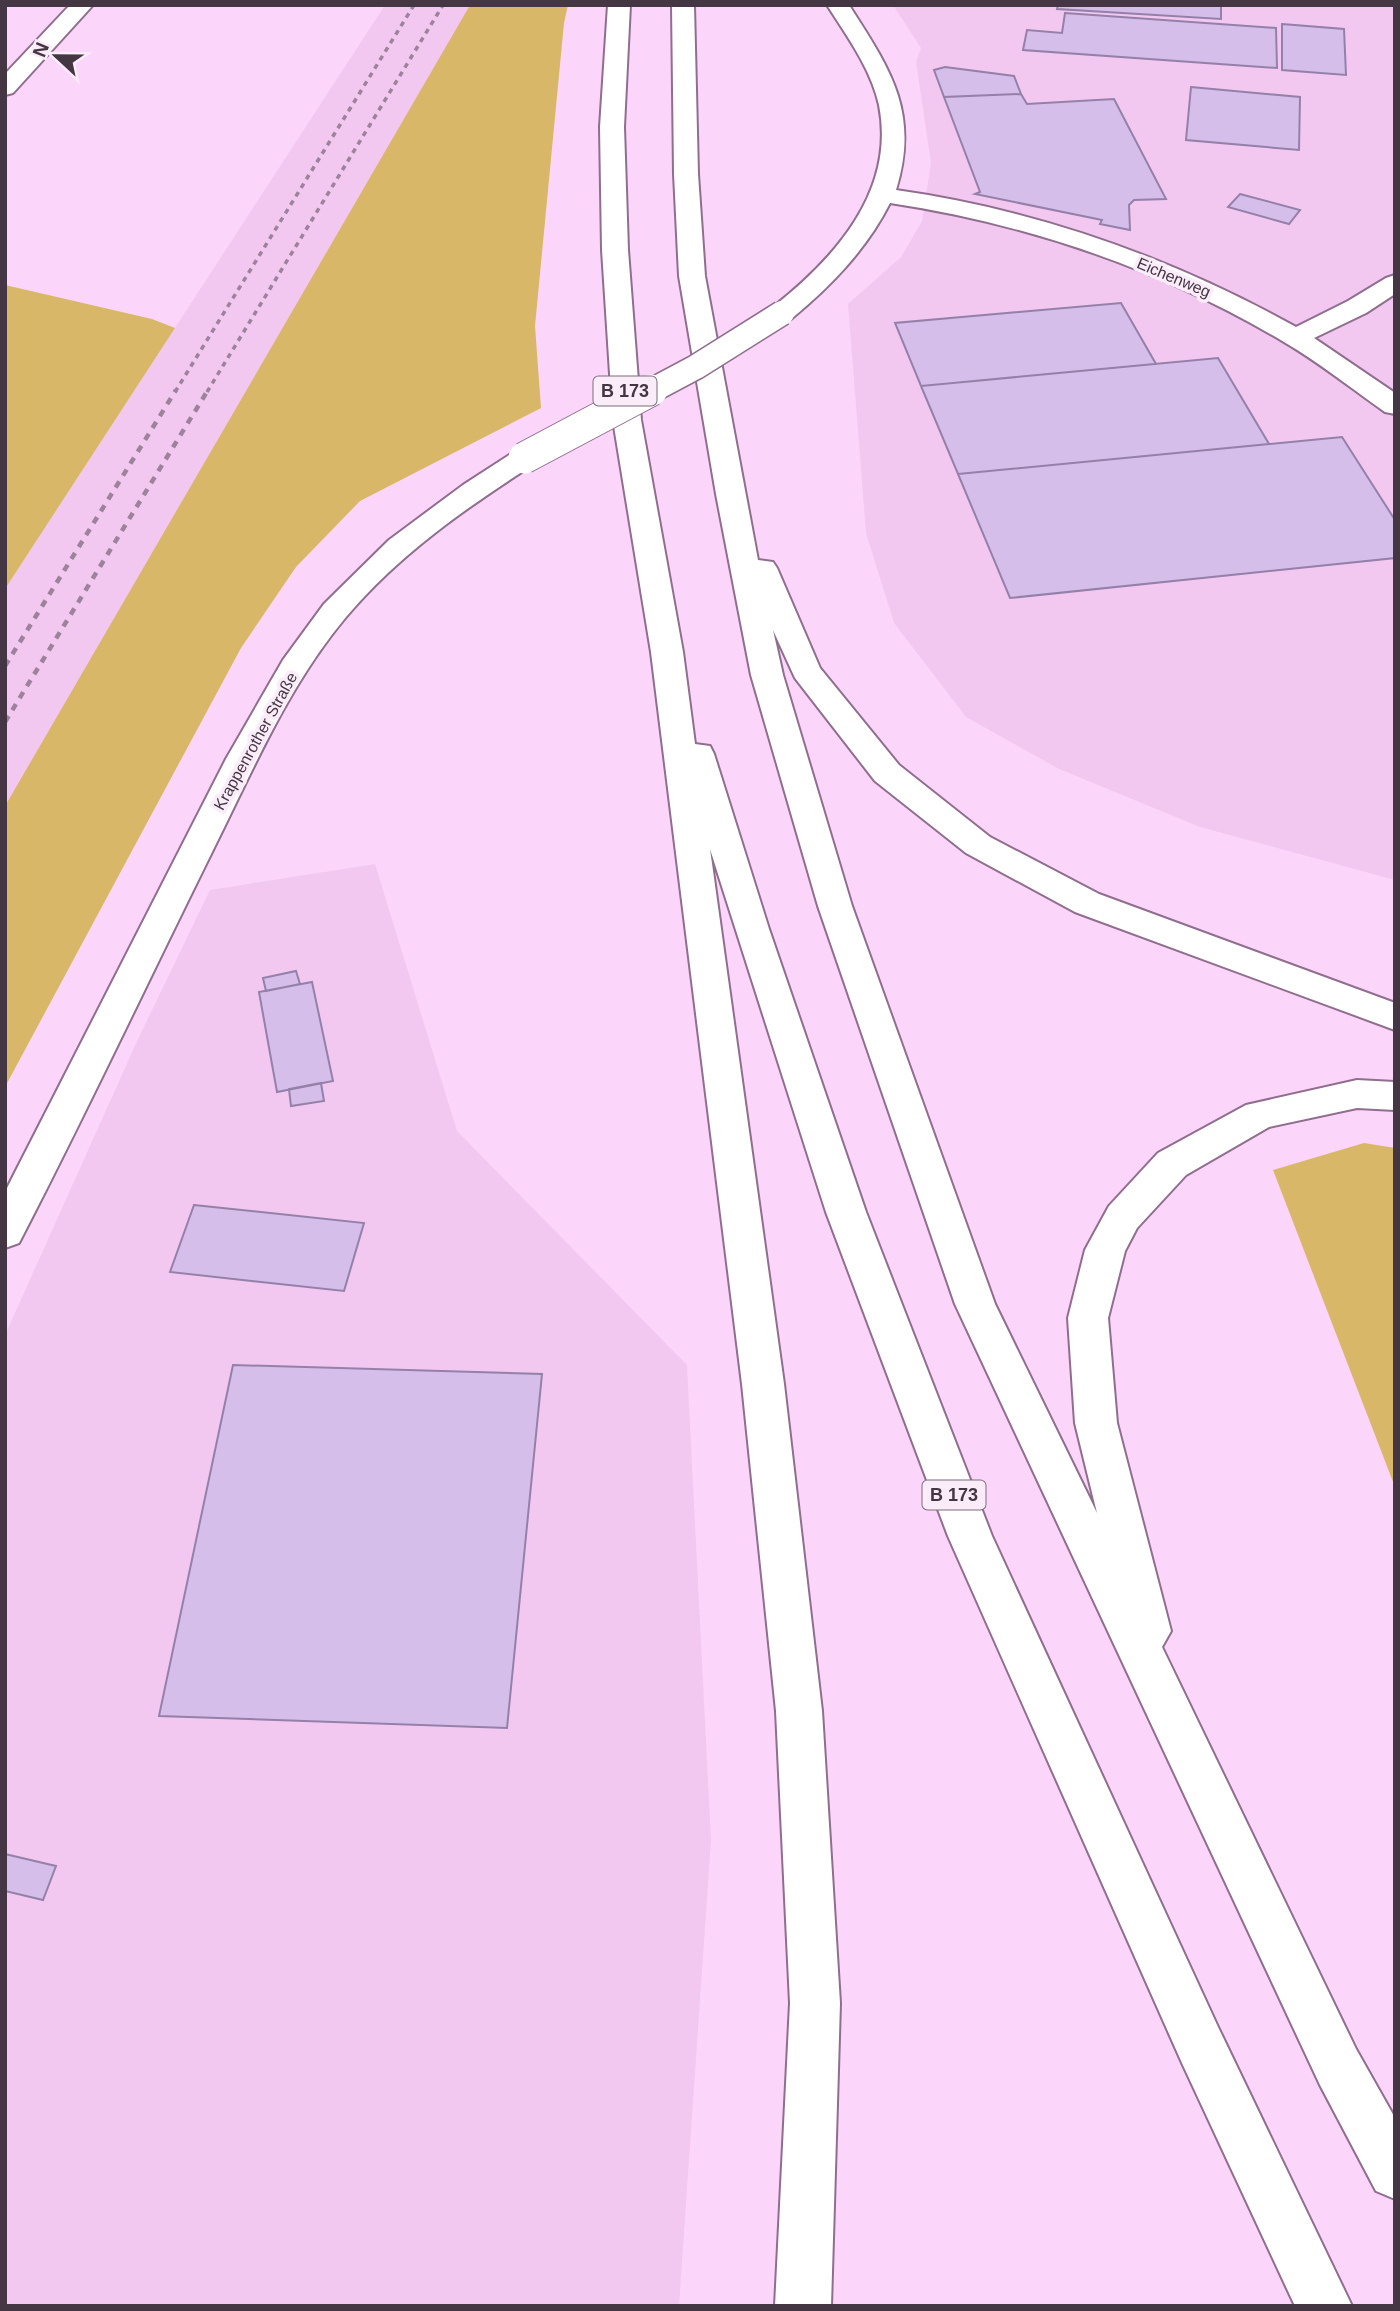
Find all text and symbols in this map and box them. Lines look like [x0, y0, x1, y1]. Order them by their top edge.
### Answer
north arrow [21, 21, 91, 91]
text: N [28, 40, 53, 60]
street label: Eichenweg [1134, 254, 1213, 301]
road number: B 173 [594, 376, 656, 405]
street label: Krappenrother Straße [210, 669, 300, 813]
road number: B 173 [922, 1480, 986, 1510]

